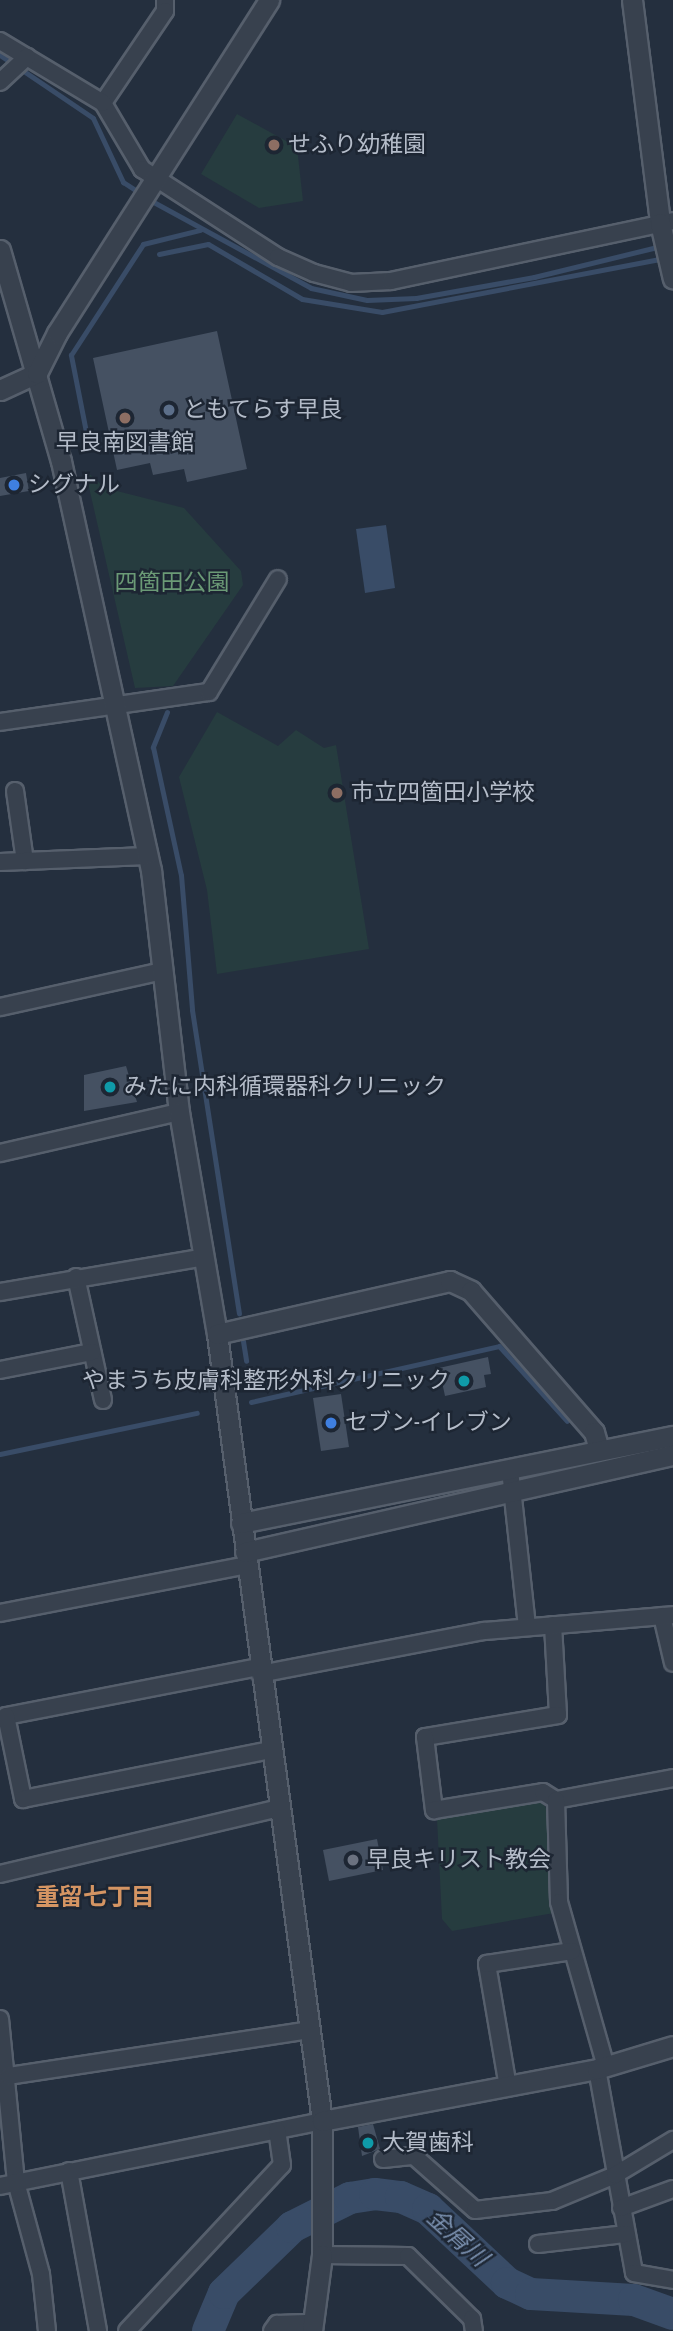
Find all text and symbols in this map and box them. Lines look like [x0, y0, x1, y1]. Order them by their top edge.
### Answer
place label: せふり幼稚園 [288, 131, 426, 159]
marker: せふり幼稚園 [266, 137, 282, 153]
place label: ともてらす早良 [183, 396, 344, 424]
marker: ともてらす早良 [161, 402, 177, 418]
marker: 早良南図書館 [117, 410, 133, 426]
place label: 早良南図書館 [56, 429, 194, 457]
place label: シグナル [28, 471, 120, 499]
marker: シグナル [6, 477, 22, 493]
park label: 四箇田公園 [115, 569, 229, 597]
place label: 市立四箇田小学校 [351, 779, 535, 807]
marker: 市立四箇田小学校 [329, 785, 345, 801]
place label: みたに内科循環器科クリニック [124, 1073, 446, 1101]
marker: みたに内科循環器科クリニック [102, 1079, 118, 1095]
place label: やまうち皮膚科整形外科クリニック [82, 1367, 450, 1395]
marker: やまうち皮膚科整形外科クリニック [456, 1373, 472, 1389]
place label: セブン-イレブン [345, 1409, 512, 1437]
marker: セブン-イレブン [323, 1415, 339, 1431]
place label: 早良キリスト教会 [367, 1846, 551, 1874]
marker: 早良キリスト教会 [345, 1852, 361, 1868]
district label: 重留七丁目 [35, 1884, 155, 1912]
place label: 大賀歯科 [382, 2129, 474, 2157]
marker: 大賀歯科 [360, 2135, 376, 2151]
water label: 金屑川 [421, 2203, 493, 2273]

